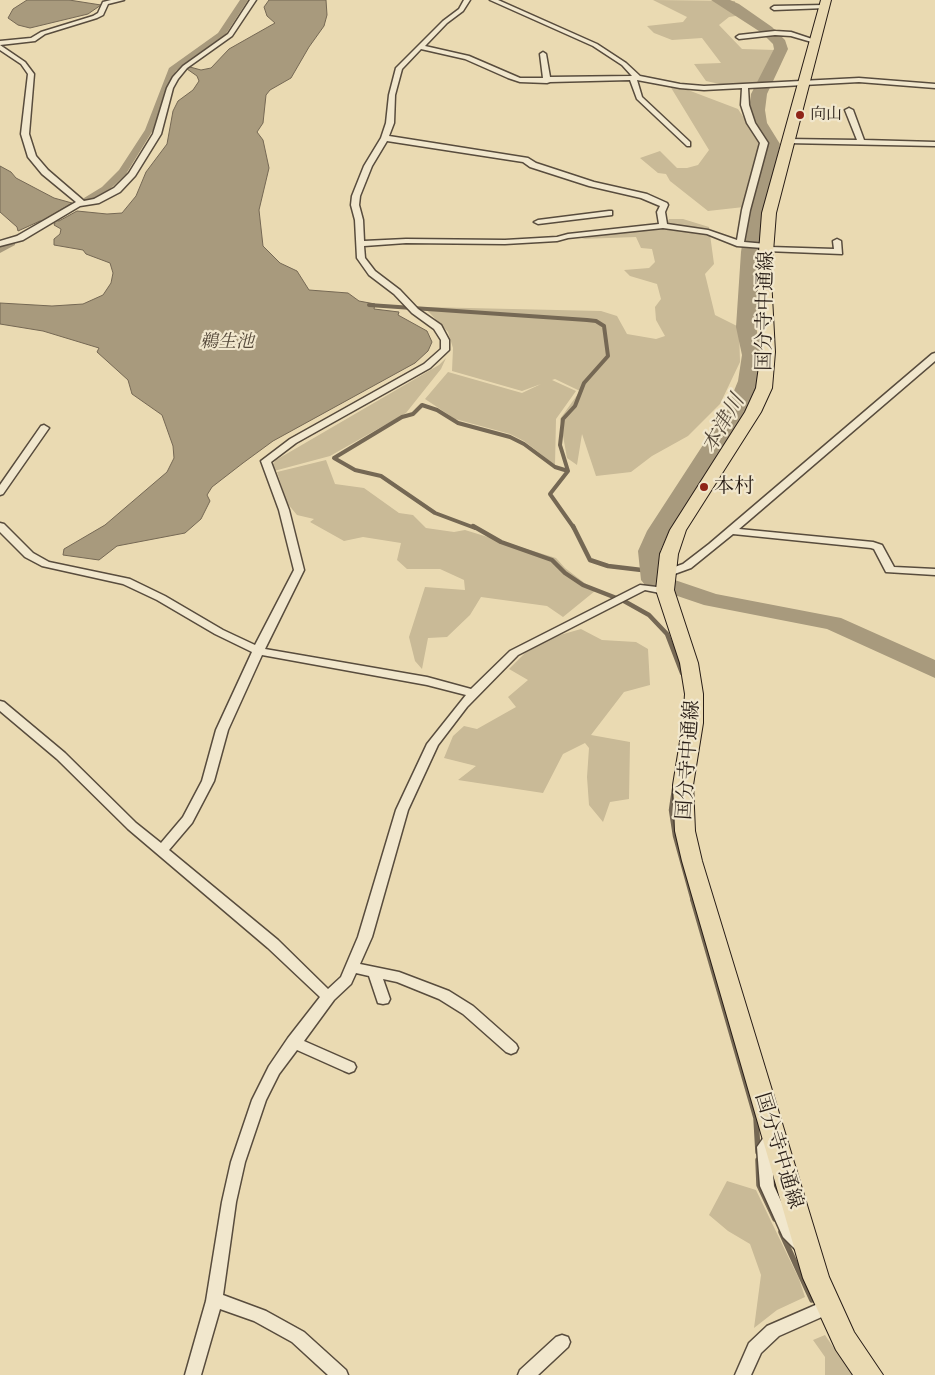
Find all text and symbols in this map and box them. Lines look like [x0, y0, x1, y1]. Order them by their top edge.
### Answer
place label: 向山 [810, 105, 842, 125]
marker: 向山 [794, 109, 806, 121]
street label: 国分寺中通線 [753, 251, 779, 371]
water label: 鵜生池 [200, 332, 254, 354]
water label: 本津川 [697, 390, 751, 458]
place label: 本村 [714, 475, 754, 499]
marker: 本村 [698, 481, 710, 493]
street label: 国分寺中通線 [673, 699, 705, 821]
street label: 国分寺中通線 [749, 1090, 807, 1212]

